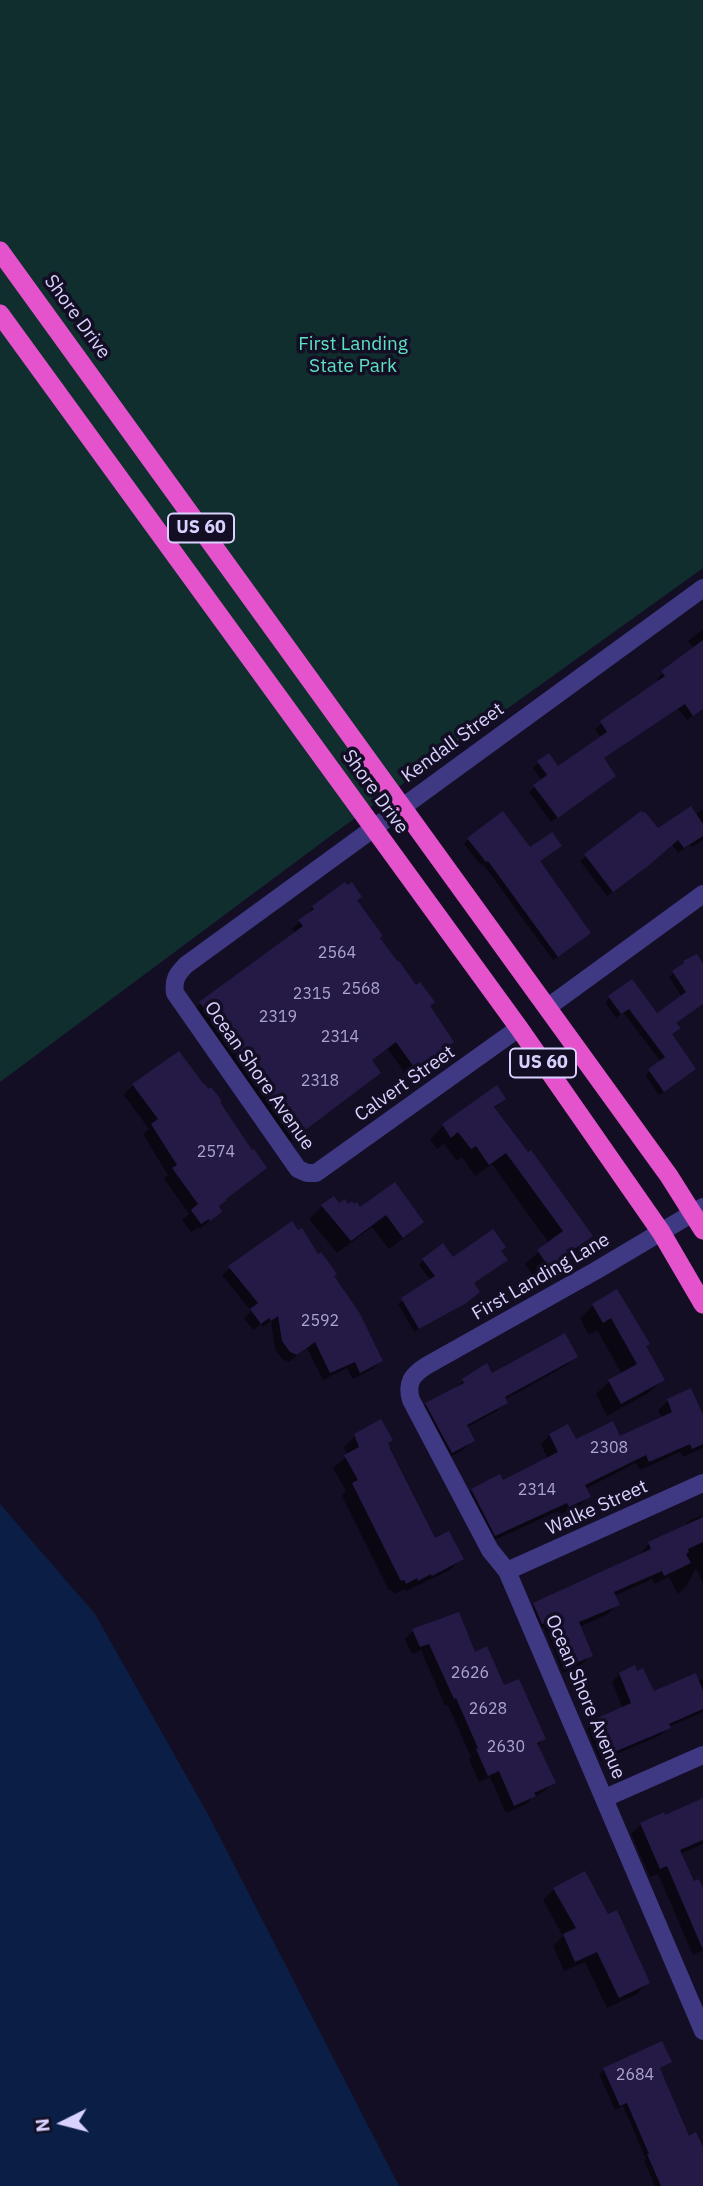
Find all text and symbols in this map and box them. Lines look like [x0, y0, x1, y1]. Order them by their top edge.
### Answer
street label: Shore Drive [39, 271, 115, 363]
park label: First Landing State Park [298, 334, 408, 378]
road number: US 60 [168, 514, 234, 542]
street label: Kendall Street [397, 698, 509, 788]
street label: Shore Drive [337, 746, 413, 838]
house number: 2564 [318, 943, 356, 963]
house number: 2568 [342, 979, 380, 999]
house number: 2315 [293, 984, 331, 1004]
street label: Ocean Shore Avenue [199, 997, 319, 1155]
house number: 2319 [259, 1007, 297, 1027]
house number: 2314 [321, 1027, 359, 1047]
street label: Calvert Street [351, 1041, 459, 1127]
road number: US 60 [510, 1048, 576, 1078]
house number: 2318 [301, 1071, 339, 1091]
house number: 2574 [197, 1142, 235, 1162]
street label: First Landing Lane [468, 1228, 614, 1326]
house number: 2592 [301, 1311, 339, 1331]
house number: 2308 [590, 1438, 628, 1458]
street label: Walke Street [543, 1475, 651, 1541]
house number: 2314 [518, 1480, 556, 1500]
street label: Ocean Shore Avenue [540, 1611, 630, 1783]
house number: 2626 [451, 1663, 489, 1683]
house number: 2628 [469, 1699, 507, 1719]
house number: 2630 [487, 1737, 525, 1757]
house number: 2684 [616, 2065, 654, 2085]
north arrow [28, 2088, 98, 2158]
text: N [29, 2117, 55, 2133]

